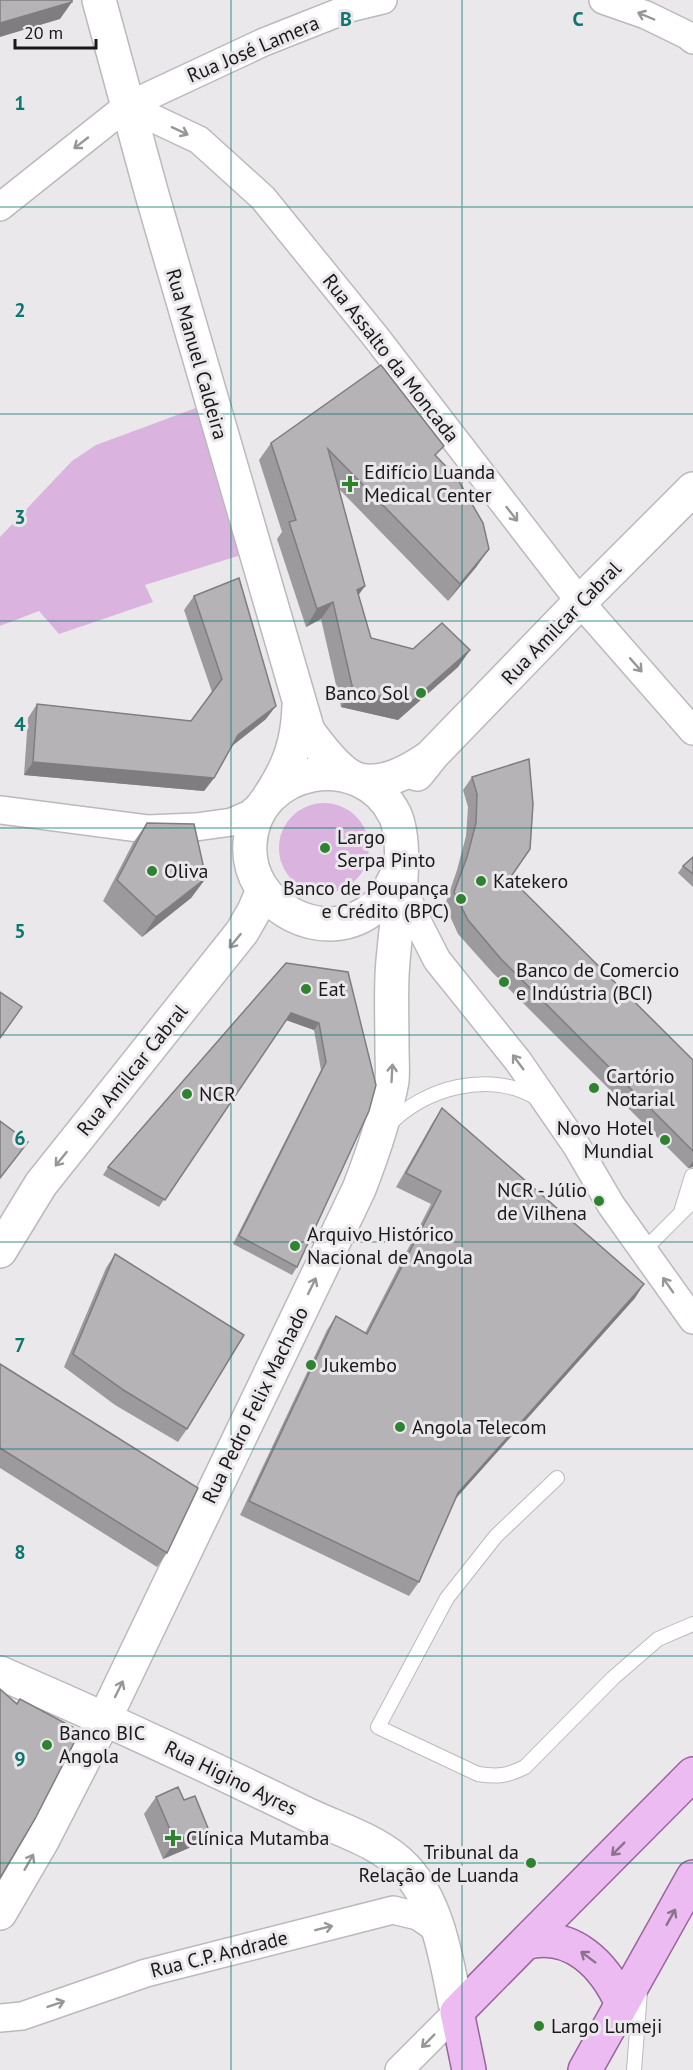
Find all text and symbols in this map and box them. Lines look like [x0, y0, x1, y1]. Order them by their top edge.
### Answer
text: B [340, 6, 352, 32]
text: C [572, 6, 584, 32]
street label: Rua José Lamera [183, 9, 323, 89]
one-way arrow [637, 10, 655, 21]
scale bar [15, 12, 96, 50]
text: 20 m [24, 21, 63, 44]
text: 1 [14, 90, 26, 116]
one-way arrow [170, 125, 188, 137]
one-way arrow [74, 136, 90, 149]
street label: Rua Manuel Caldeira [160, 266, 234, 442]
street label: Rua Assalto da Moncada [317, 268, 465, 448]
text: 2 [14, 297, 26, 323]
place label: Edifício Luanda Medical Center [364, 459, 495, 508]
marker: Edifício Luanda Medical Center [341, 475, 359, 493]
text: 3 [14, 504, 26, 530]
one-way arrow [506, 505, 519, 521]
street label: Rua Amilcar Cabral [495, 556, 627, 690]
one-way arrow [629, 657, 642, 673]
place label: Banco Sol [325, 680, 409, 706]
marker: Banco Sol [414, 686, 428, 700]
text: 4 [14, 711, 26, 737]
place label: Largo Serpa Pinto [337, 824, 435, 873]
marker: Largo Serpa Pinto [318, 841, 332, 855]
place label: Oliva [164, 858, 208, 884]
marker: Oliva [145, 864, 159, 878]
place label: Katekero [493, 868, 568, 894]
marker: Katekero [474, 874, 488, 888]
place label: Banco de Poupança e Crédito (BPC) [283, 875, 449, 924]
marker: Banco de Poupança e Crédito (BPC) [454, 892, 468, 906]
text: 5 [14, 918, 26, 944]
one-way arrow [228, 933, 242, 948]
place label: Banco de Comercio e Indústria (BCI) [516, 957, 679, 1006]
marker: Banco de Comercio e Indústria (BCI) [497, 975, 511, 989]
place label: Eat [318, 976, 346, 1002]
marker: Eat [299, 982, 313, 996]
street label: Rua Amilcar Cabral [71, 999, 193, 1141]
one-way arrow [512, 1054, 525, 1070]
one-way arrow [386, 1063, 397, 1083]
place label: Cartório Notarial [606, 1063, 675, 1112]
place label: NCR [199, 1081, 236, 1107]
marker: Cartório Notarial [587, 1081, 601, 1095]
marker: NCR [180, 1087, 194, 1101]
place label: Novo Hotel Mundial [557, 1115, 653, 1164]
text: 6 [14, 1125, 26, 1151]
marker: Novo Hotel Mundial [658, 1133, 672, 1147]
one-way arrow [54, 1151, 67, 1167]
place label: NCR - Júlio de Vilhena [497, 1177, 587, 1226]
marker: NCR - Júlio de Vilhena [592, 1194, 606, 1208]
place label: Arquivo Histórico Nacional de Angola [307, 1221, 473, 1270]
marker: Arquivo Histórico Nacional de Angola [288, 1239, 302, 1253]
one-way arrow [307, 1278, 319, 1296]
one-way arrow [662, 1278, 674, 1294]
street label: Rua Pedro Felix Machado [196, 1302, 314, 1508]
text: 7 [14, 1332, 26, 1358]
place label: Jukembo [322, 1352, 397, 1378]
marker: Jukembo [304, 1358, 318, 1372]
place label: Angola Telecom [412, 1414, 547, 1440]
marker: Angola Telecom [393, 1420, 407, 1434]
text: 8 [14, 1539, 26, 1565]
one-way arrow [113, 1681, 125, 1699]
place label: Banco BIC Angola [59, 1720, 145, 1769]
street label: Rua Higino Ayres [160, 1735, 302, 1821]
marker: Banco BIC Angola [40, 1738, 54, 1752]
text: 9 [14, 1746, 26, 1772]
place label: Clínica Mutamba [186, 1825, 329, 1851]
marker: Clínica Mutamba [164, 1829, 182, 1847]
place label: Tribunal da Relação de Luanda [359, 1839, 519, 1888]
one-way arrow [611, 1841, 626, 1856]
one-way arrow [24, 1854, 36, 1871]
marker: Tribunal da Relação de Luanda [524, 1856, 538, 1870]
one-way arrow [666, 1908, 677, 1926]
one-way arrow [314, 1921, 333, 1933]
street label: Rua C.P. Andrade [148, 1924, 290, 1984]
one-way arrow [581, 1951, 597, 1964]
one-way arrow [46, 1998, 65, 2009]
place label: Largo Lumeji [551, 2013, 662, 2039]
marker: Largo Lumeji [532, 2019, 546, 2033]
one-way arrow [420, 2034, 435, 2049]

